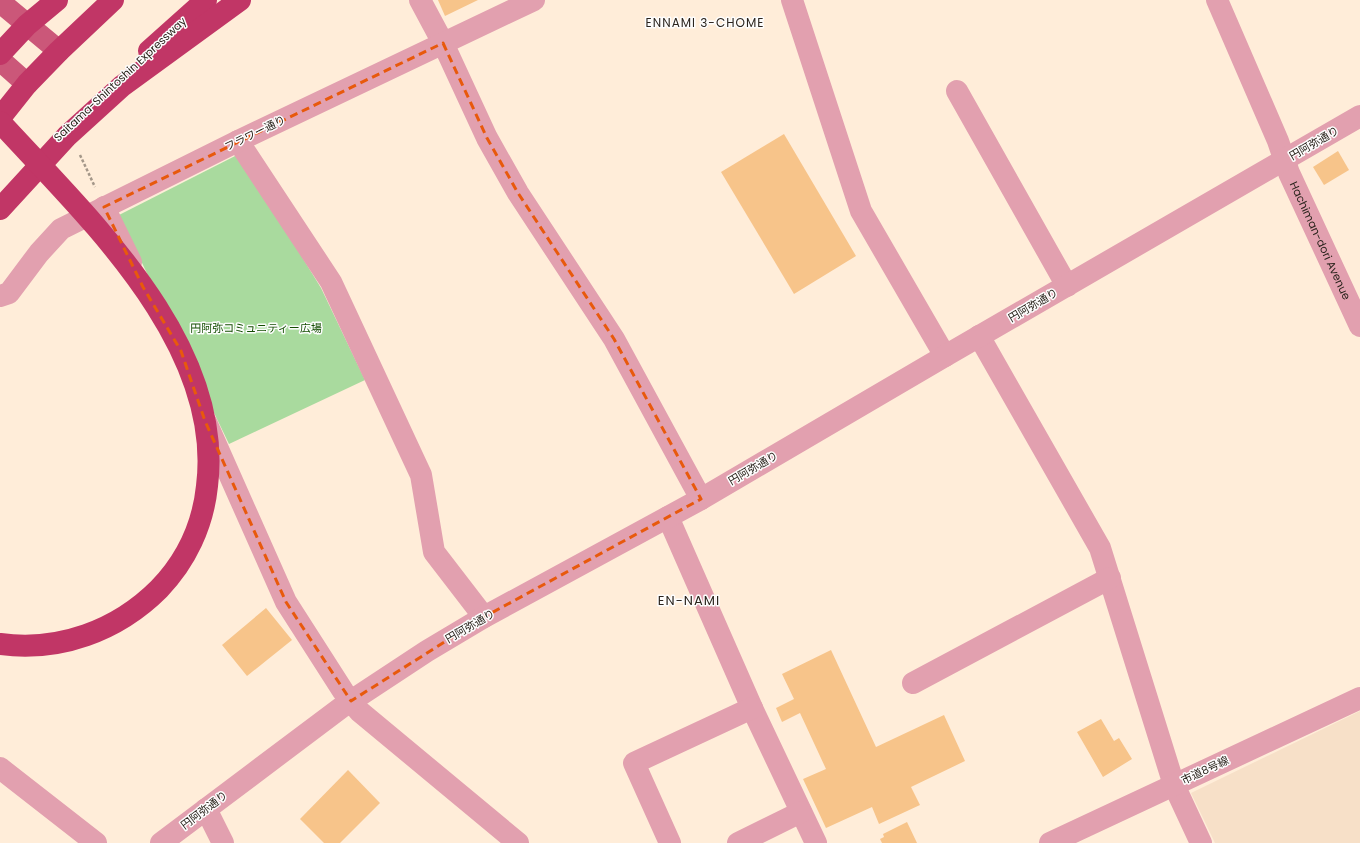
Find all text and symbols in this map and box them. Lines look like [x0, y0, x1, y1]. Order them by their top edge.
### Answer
street label: Saitama-Shintoshin Expressway [50, 13, 190, 145]
district label: ENNAMI 3-CHOME [646, 14, 764, 31]
street label: フラワー通り [222, 111, 288, 155]
street label: 円阿弥通り [1286, 122, 1342, 164]
street label: Hachiman-dori Avenue [1286, 179, 1355, 303]
street label: 円阿弥通り [1005, 284, 1061, 326]
park label: 円阿弥コミュニティー広場 [190, 320, 322, 336]
street label: 円阿弥通り [725, 447, 781, 489]
district label: EN-NAMI [658, 591, 720, 610]
street label: 円阿弥通り [442, 605, 498, 647]
street label: 市道8号線 [1179, 752, 1231, 788]
street label: 円阿弥通り [177, 787, 231, 833]

